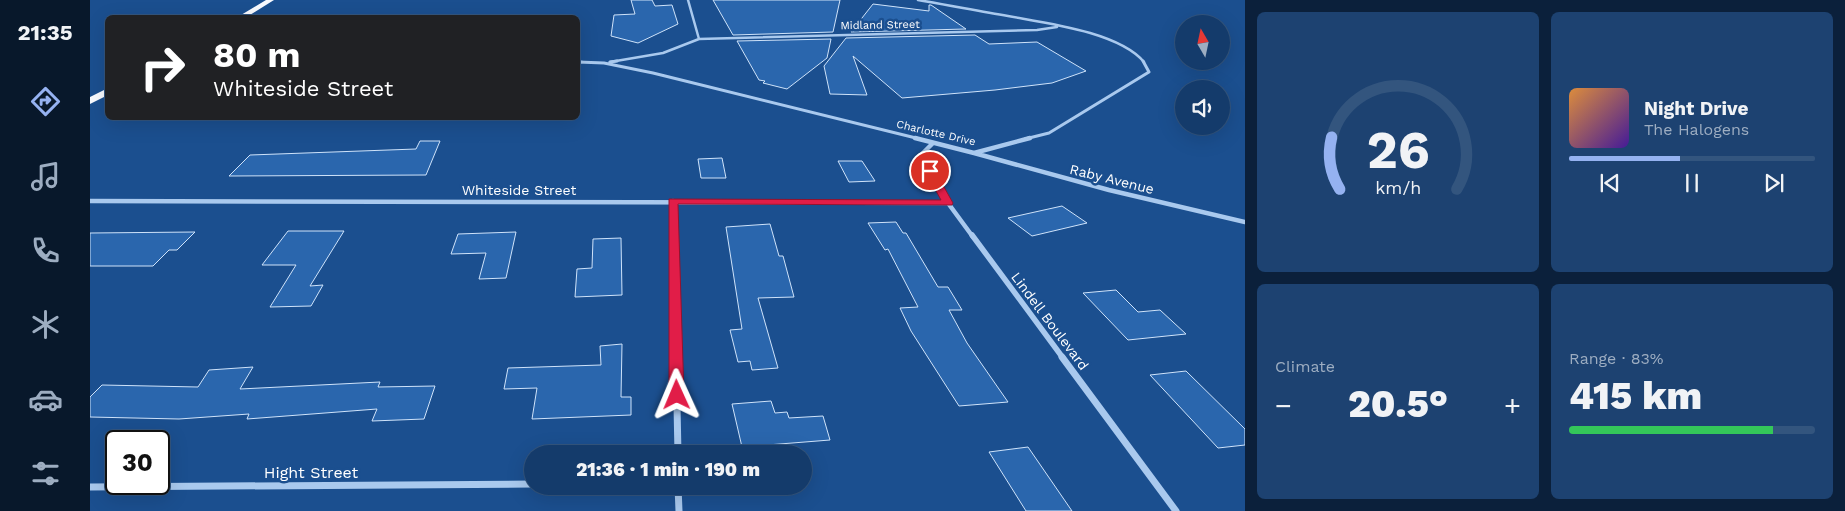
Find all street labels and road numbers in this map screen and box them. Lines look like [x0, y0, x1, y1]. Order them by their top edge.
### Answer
street label: Midland Street [840, 18, 920, 32]
street label: Charlotte Drive [895, 118, 977, 148]
street label: Raby Avenue [1068, 161, 1156, 197]
street label: Whiteside Street [462, 182, 576, 198]
street label: Lindell Boulevard [1008, 269, 1092, 373]
street label: Hight Street [264, 463, 359, 482]

